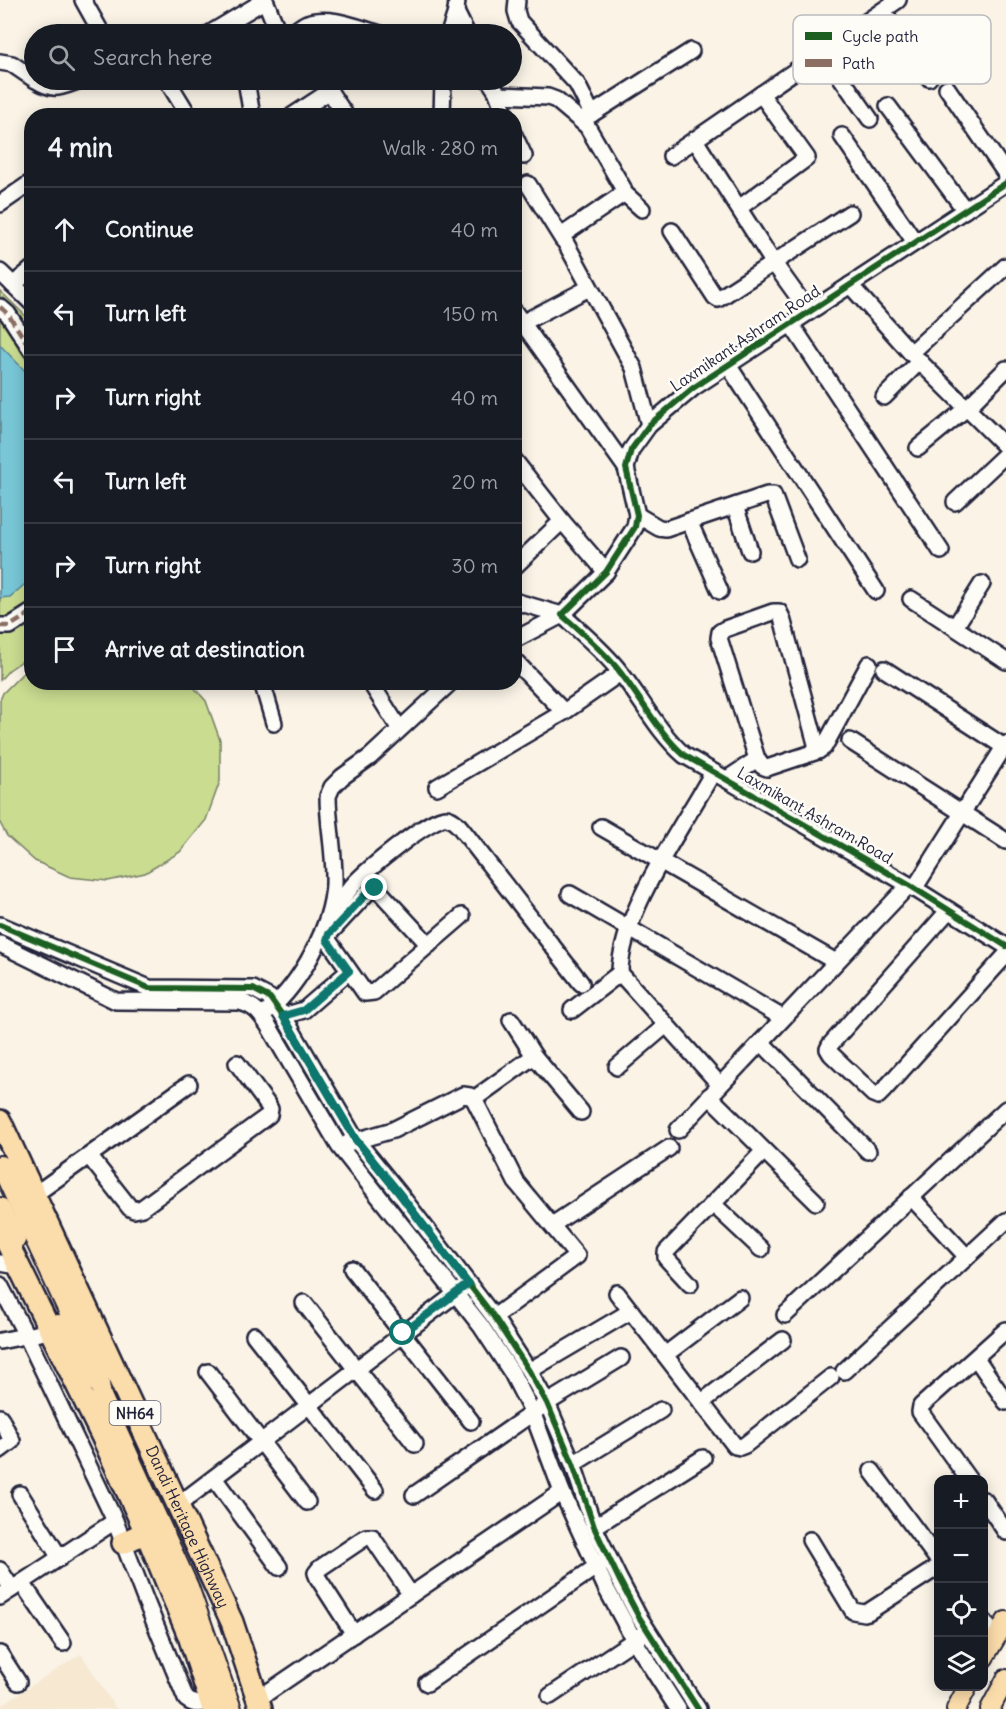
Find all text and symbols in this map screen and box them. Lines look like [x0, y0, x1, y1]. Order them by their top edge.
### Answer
legend [793, 15, 991, 84]
search box [24, 24, 522, 90]
text: Cycle path [842, 26, 918, 46]
icon: search [45, 41, 78, 74]
text: Search here [93, 43, 212, 71]
text: Path [842, 53, 875, 73]
text: 4 min [48, 131, 113, 164]
text: Walk · 280 m [382, 135, 498, 160]
icon: ahead [48, 213, 81, 246]
text: Continue [105, 215, 194, 243]
text: 40 m [451, 217, 498, 242]
street label: Laxmikant Ashram Road [666, 280, 824, 396]
icon: left [48, 297, 81, 330]
text: Turn left [105, 299, 186, 327]
text: 150 m [443, 301, 498, 326]
icon: right [48, 381, 81, 414]
text: Turn right [105, 383, 201, 411]
text: 40 m [451, 385, 498, 410]
icon: left [48, 465, 81, 498]
text: Turn left [105, 467, 186, 495]
text: 20 m [452, 469, 498, 494]
icon: right [48, 549, 81, 582]
text: Turn right [105, 551, 201, 579]
text: 30 m [451, 553, 498, 578]
icon: arrive [48, 633, 81, 666]
text: Arrive at destination [105, 635, 305, 663]
street label: Laxmikant Ashram Road [734, 762, 896, 868]
route end [361, 874, 387, 900]
route start [389, 1319, 415, 1345]
road number: NH64 [110, 1401, 160, 1425]
street label: Dandi Heritage Highway [142, 1442, 234, 1611]
map controls [934, 1475, 988, 1691]
button: + [934, 1475, 988, 1529]
button: − [934, 1529, 988, 1583]
button: locate [934, 1583, 988, 1637]
button: layers [934, 1637, 988, 1691]

